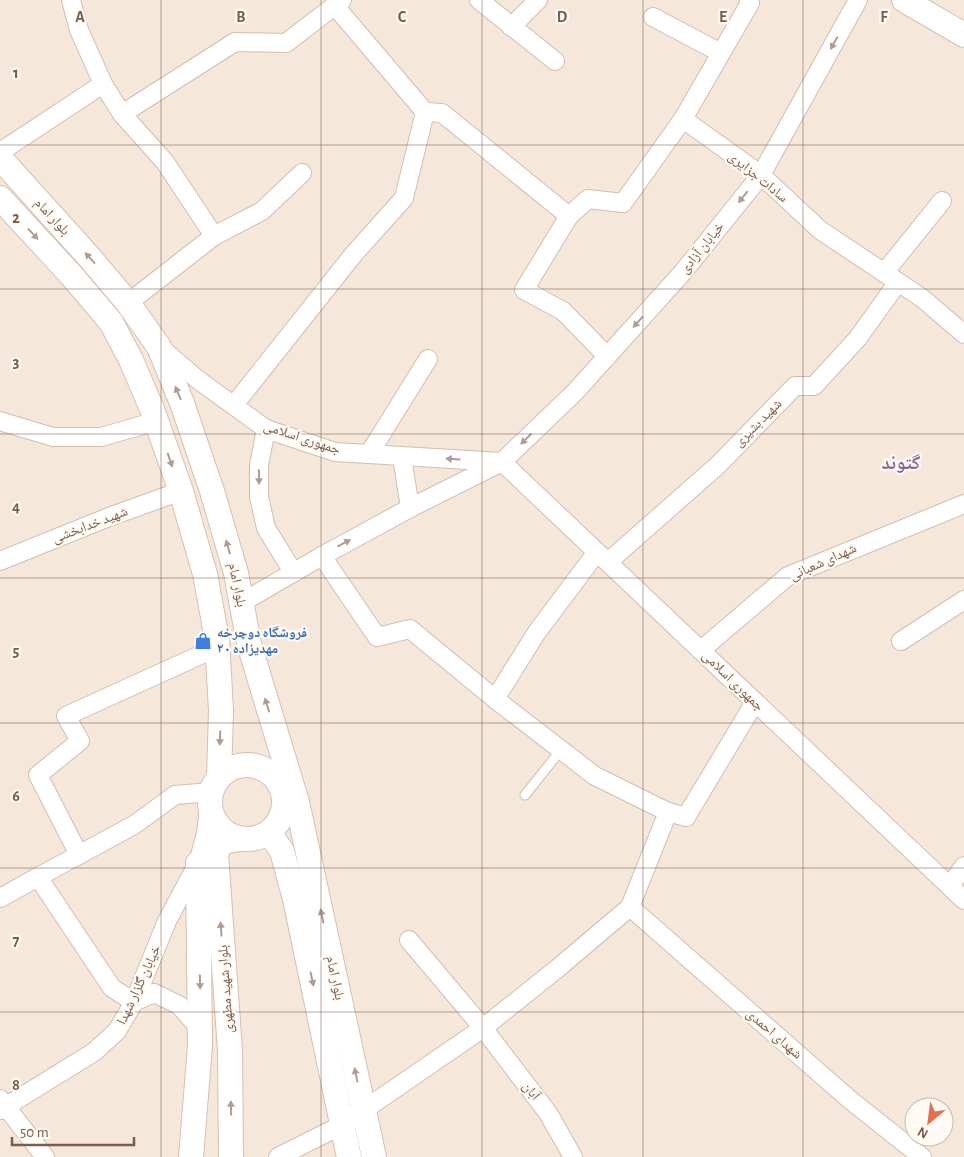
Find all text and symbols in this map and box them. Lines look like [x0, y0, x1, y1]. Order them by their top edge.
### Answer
text: A [75, 9, 85, 25]
text: B [236, 9, 246, 25]
text: C [398, 9, 407, 25]
text: D [557, 9, 568, 25]
text: E [719, 9, 727, 25]
text: F [880, 9, 888, 25]
one-way arrow [830, 35, 838, 50]
text: 1 [13, 65, 19, 81]
street label: سادات جزایری [725, 149, 790, 206]
one-way arrow [737, 191, 748, 204]
street label: بلوار امام [30, 196, 73, 240]
text: 2 [12, 210, 20, 226]
street label: خیابان آزادی [676, 219, 728, 277]
one-way arrow [27, 228, 39, 240]
one-way arrow [84, 253, 96, 265]
one-way arrow [632, 315, 644, 327]
text: 3 [13, 354, 20, 370]
one-way arrow [174, 385, 182, 400]
street label: شهید بشیری [731, 396, 785, 450]
street label: جمهوری اسلامی [261, 419, 342, 458]
one-way arrow [520, 433, 532, 445]
one-way arrow [167, 452, 174, 467]
district label: گتوند [882, 454, 921, 473]
one-way arrow [445, 455, 461, 463]
one-way arrow [255, 470, 263, 486]
text: 4 [12, 499, 20, 515]
street label: شهید خدابخشی [50, 504, 130, 547]
one-way arrow [338, 539, 351, 548]
one-way arrow [224, 540, 232, 555]
street label: شهدای شعبانی [787, 541, 859, 584]
street label: بلوار امام [224, 562, 249, 609]
place label: فروشگاه دوچرخه ۲۰ مهدیزاده [217, 625, 307, 657]
shop icon: فروشگاه دوچرخه ۲۰ مهدیزاده [193, 631, 213, 651]
text: 5 [13, 643, 20, 659]
street label: جمهوری اسلامی [699, 648, 767, 715]
one-way arrow [263, 697, 271, 712]
one-way arrow [216, 730, 224, 746]
text: 6 [12, 788, 20, 804]
one-way arrow [318, 909, 326, 924]
one-way arrow [217, 920, 225, 936]
text: 7 [13, 933, 20, 949]
street label: خیابان گلزار شهدا [115, 943, 164, 1027]
street label: بلوار شهید مطهری [216, 944, 237, 1034]
street label: بلوار امام [322, 955, 347, 1002]
one-way arrow [308, 971, 316, 987]
one-way arrow [196, 974, 204, 990]
street label: شهدای احمدی [743, 1006, 805, 1063]
one-way arrow [352, 1068, 360, 1083]
text: 8 [12, 1077, 20, 1093]
street label: آبان [519, 1079, 543, 1104]
north arrow [904, 1097, 954, 1147]
one-way arrow [227, 1100, 235, 1116]
scale bar [12, 1114, 135, 1146]
text: N [916, 1124, 931, 1141]
text: 50 m [20, 1125, 49, 1140]

